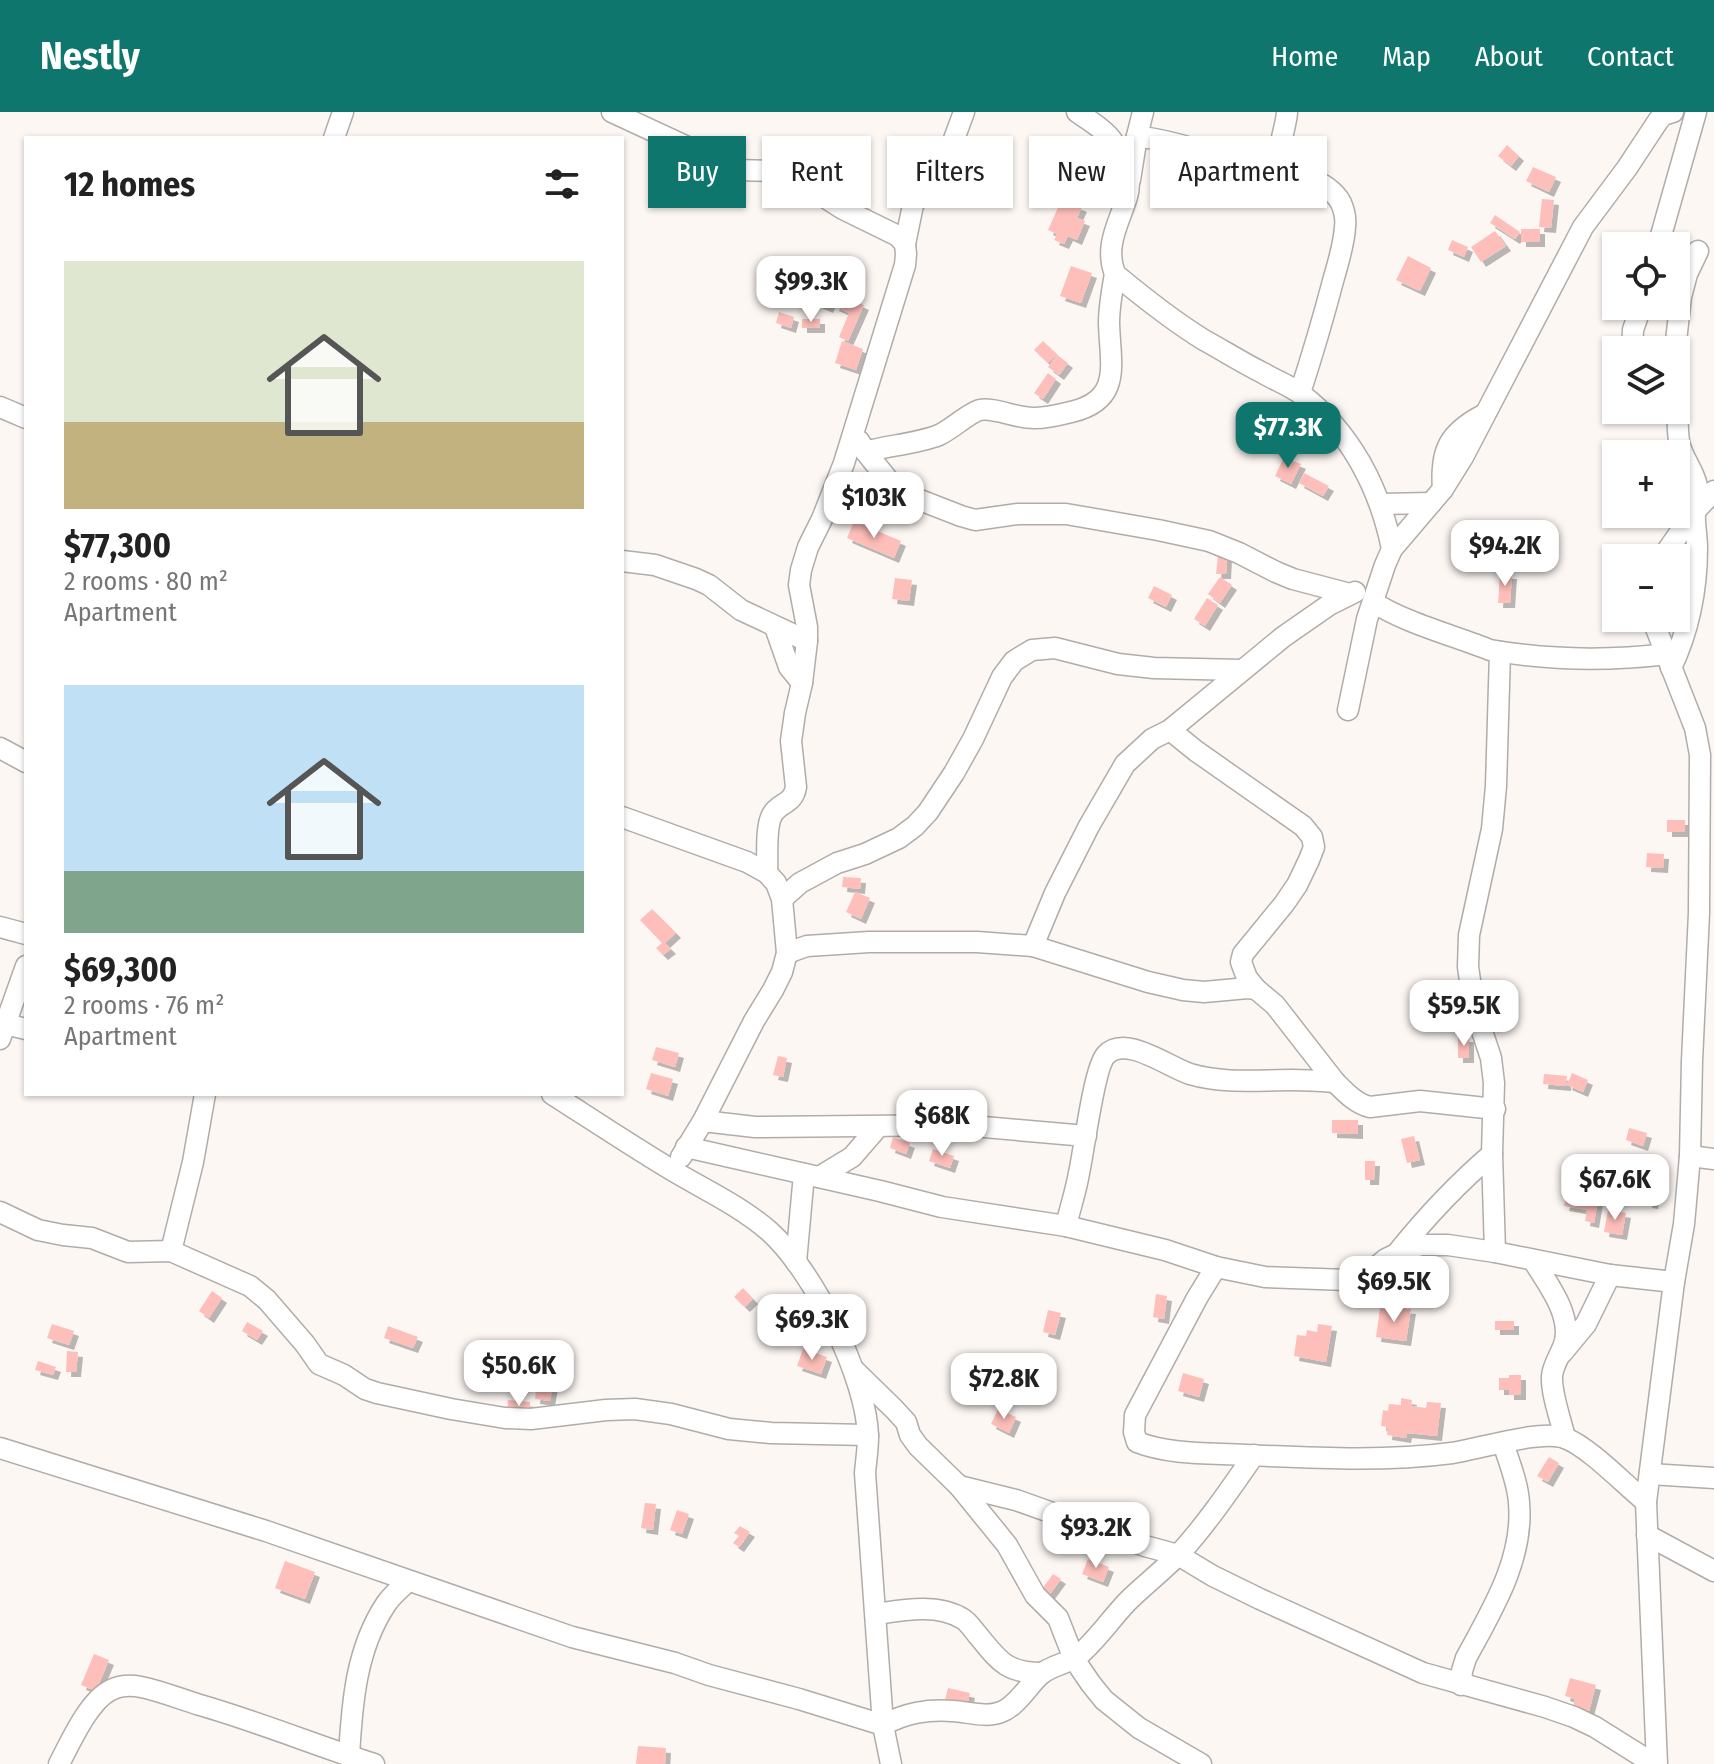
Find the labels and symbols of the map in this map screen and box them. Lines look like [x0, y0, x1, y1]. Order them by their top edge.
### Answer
pin: $99.3K [746, 256, 876, 324]
pin: $77.3K [1223, 402, 1353, 470]
pin: $103K [818, 472, 930, 540]
pin: $94.2K [1440, 520, 1570, 588]
pin: $59.5K [1399, 980, 1529, 1048]
pin: $68K [895, 1090, 989, 1158]
pin: $67.6K [1550, 1154, 1680, 1222]
pin: $69.5K [1329, 1256, 1459, 1324]
pin: $69.3K [747, 1294, 877, 1362]
pin: $50.6K [454, 1340, 584, 1408]
pin: $72.8K [939, 1353, 1069, 1421]
pin: $93.2K [1031, 1502, 1161, 1570]

